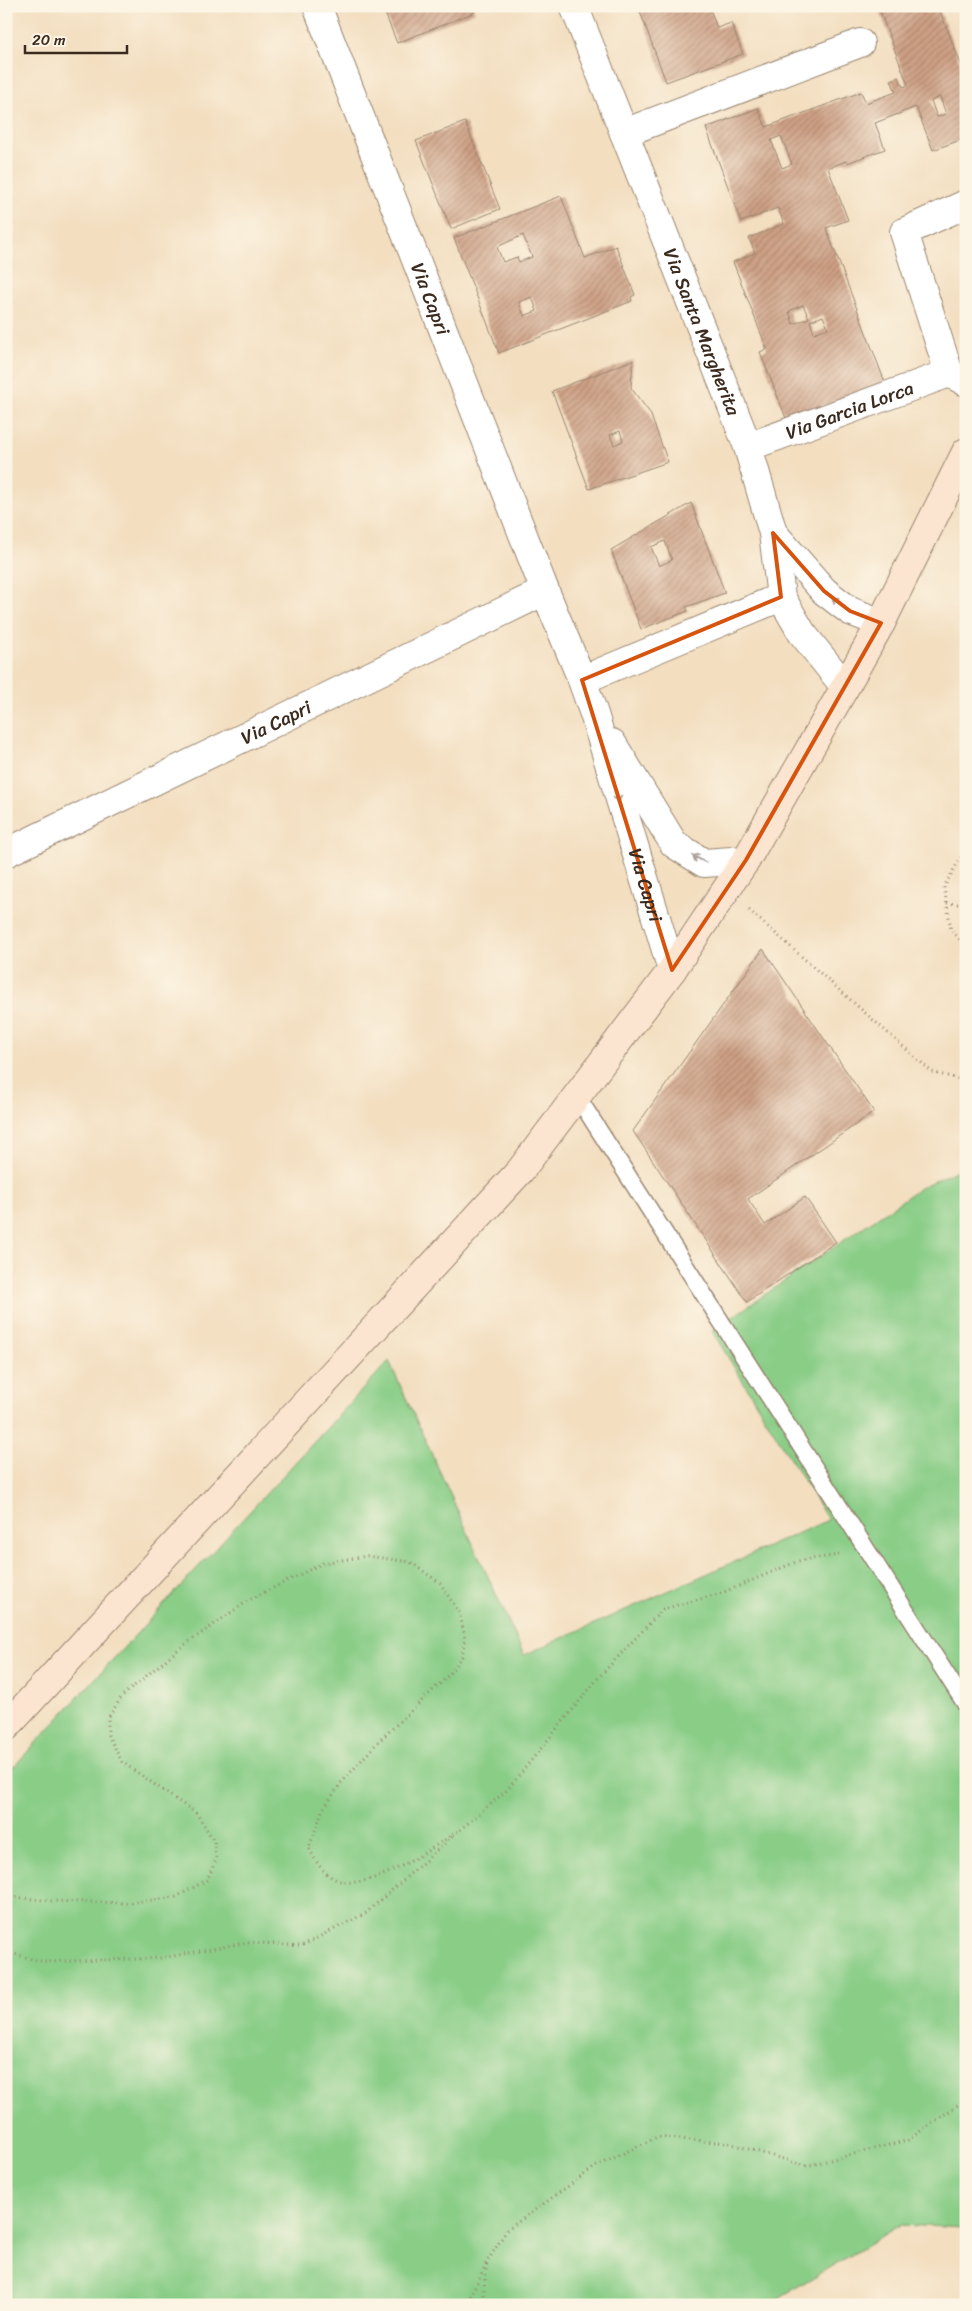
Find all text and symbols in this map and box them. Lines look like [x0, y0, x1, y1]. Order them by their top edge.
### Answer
scale bar [25, 22, 128, 54]
text: 20 m [32, 27, 66, 53]
street label: Via Santa Margherita [654, 243, 750, 421]
street label: Via Capri [401, 258, 460, 341]
street label: Via Garcia Lorca [781, 371, 919, 449]
one-way arrow [832, 596, 845, 607]
street label: Via Capri [235, 691, 318, 754]
one-way arrow [613, 786, 623, 802]
street label: Via Capri [619, 844, 673, 927]
one-way arrow [691, 854, 706, 864]

